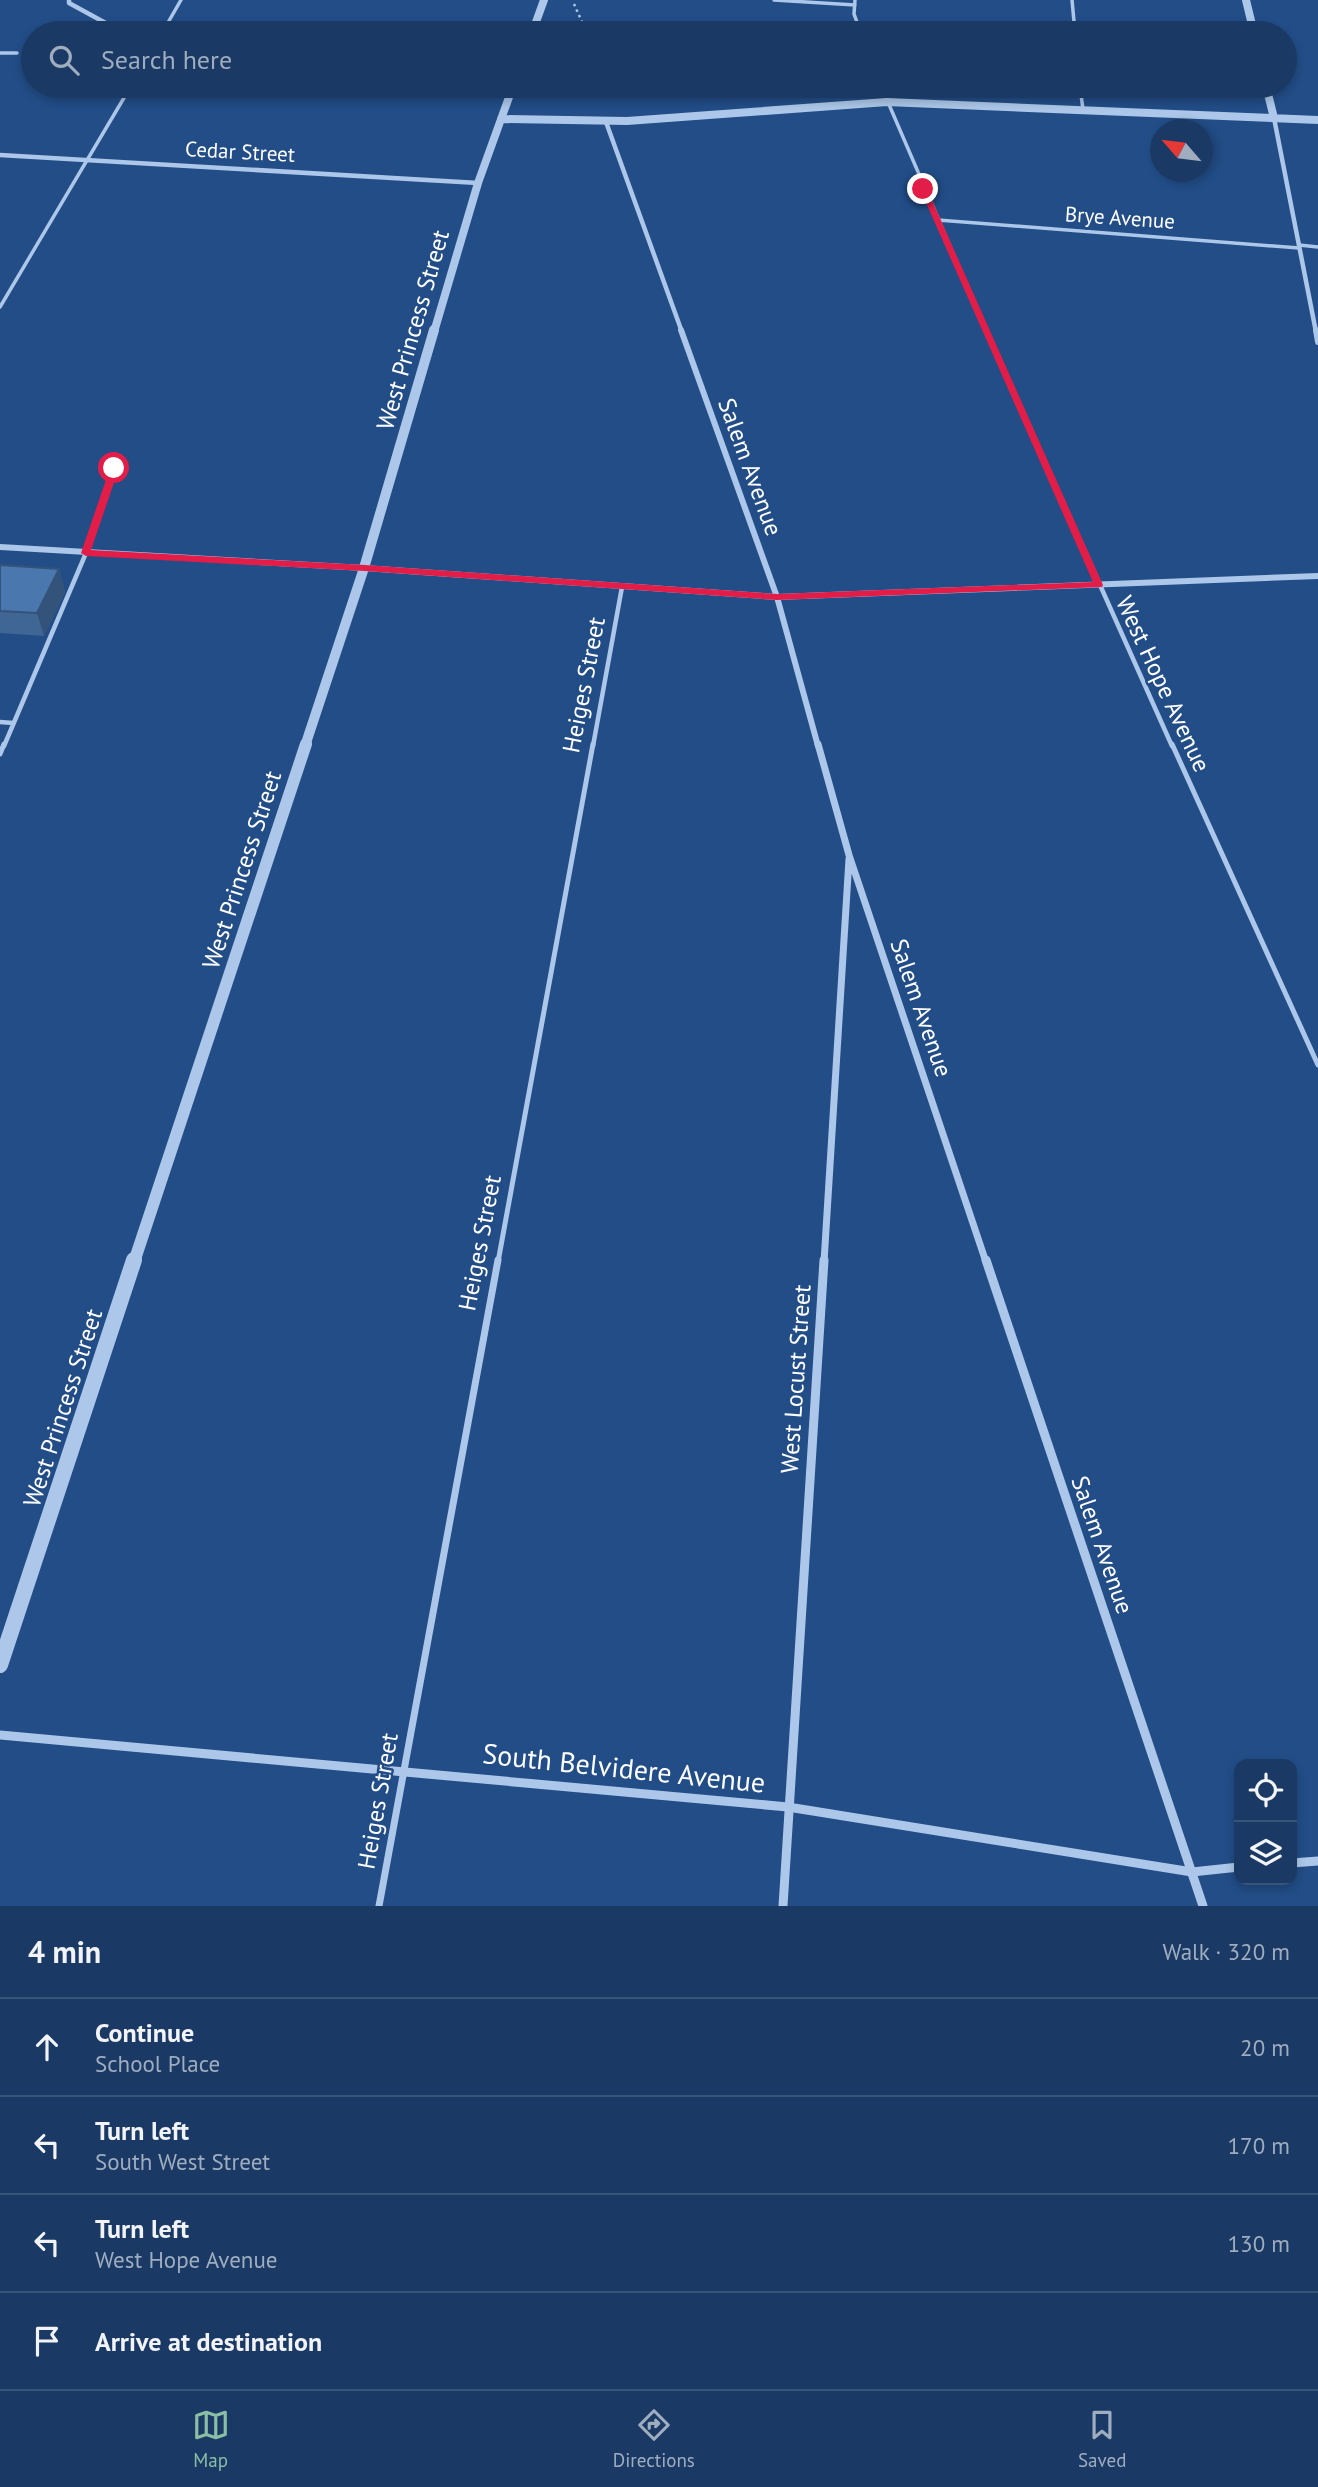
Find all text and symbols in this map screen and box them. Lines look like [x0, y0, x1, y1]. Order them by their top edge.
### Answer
search box [21, 21, 1297, 98]
icon: search [45, 41, 83, 79]
text: Search here [101, 43, 232, 76]
north arrow [1150, 119, 1213, 182]
street label: Cedar Street [184, 135, 296, 168]
route end [907, 173, 938, 204]
street label: Brye Avenue [1064, 200, 1176, 235]
street label: West Princess Street [369, 226, 456, 433]
street label: Salem Avenue [711, 394, 790, 540]
route start [98, 452, 129, 483]
street label: West Hope Avenue [1109, 591, 1218, 777]
street label: Heiges Street [555, 614, 612, 755]
street label: West Princess Street [195, 767, 288, 973]
street label: Salem Avenue [883, 935, 960, 1081]
street label: Heiges Street [451, 1172, 508, 1313]
street label: West Locust Street [773, 1283, 818, 1474]
street label: West Princess Street [16, 1305, 109, 1511]
street label: Salem Avenue [1064, 1472, 1141, 1618]
street label: Heiges Street [350, 1730, 405, 1871]
street label: South Belvidere Avenue [481, 1734, 767, 1801]
map controls [1234, 1759, 1297, 1885]
button: locate [1234, 1759, 1297, 1822]
button: layers [1234, 1822, 1297, 1885]
text: 4 min [28, 1932, 101, 1971]
text: Walk · 320 m [1163, 1937, 1290, 1966]
text: Continue [95, 2016, 194, 2049]
icon: ahead [28, 2028, 66, 2066]
text: 20 m [1240, 2033, 1290, 2062]
text: School Place [95, 2049, 220, 2078]
text: Turn left [95, 2114, 189, 2147]
icon: left [28, 2126, 66, 2164]
text: 170 m [1228, 2131, 1290, 2160]
text: South West Street [95, 2147, 270, 2176]
text: Turn left [95, 2212, 189, 2245]
icon: left [28, 2224, 66, 2262]
text: 130 m [1228, 2229, 1290, 2258]
text: West Hope Avenue [95, 2245, 278, 2274]
icon: arrive [28, 2322, 66, 2360]
text: Arrive at destination [95, 2325, 322, 2358]
tab: Map [192, 2406, 230, 2472]
tab: Directions [613, 2406, 695, 2472]
tab: Saved [1078, 2406, 1126, 2472]

